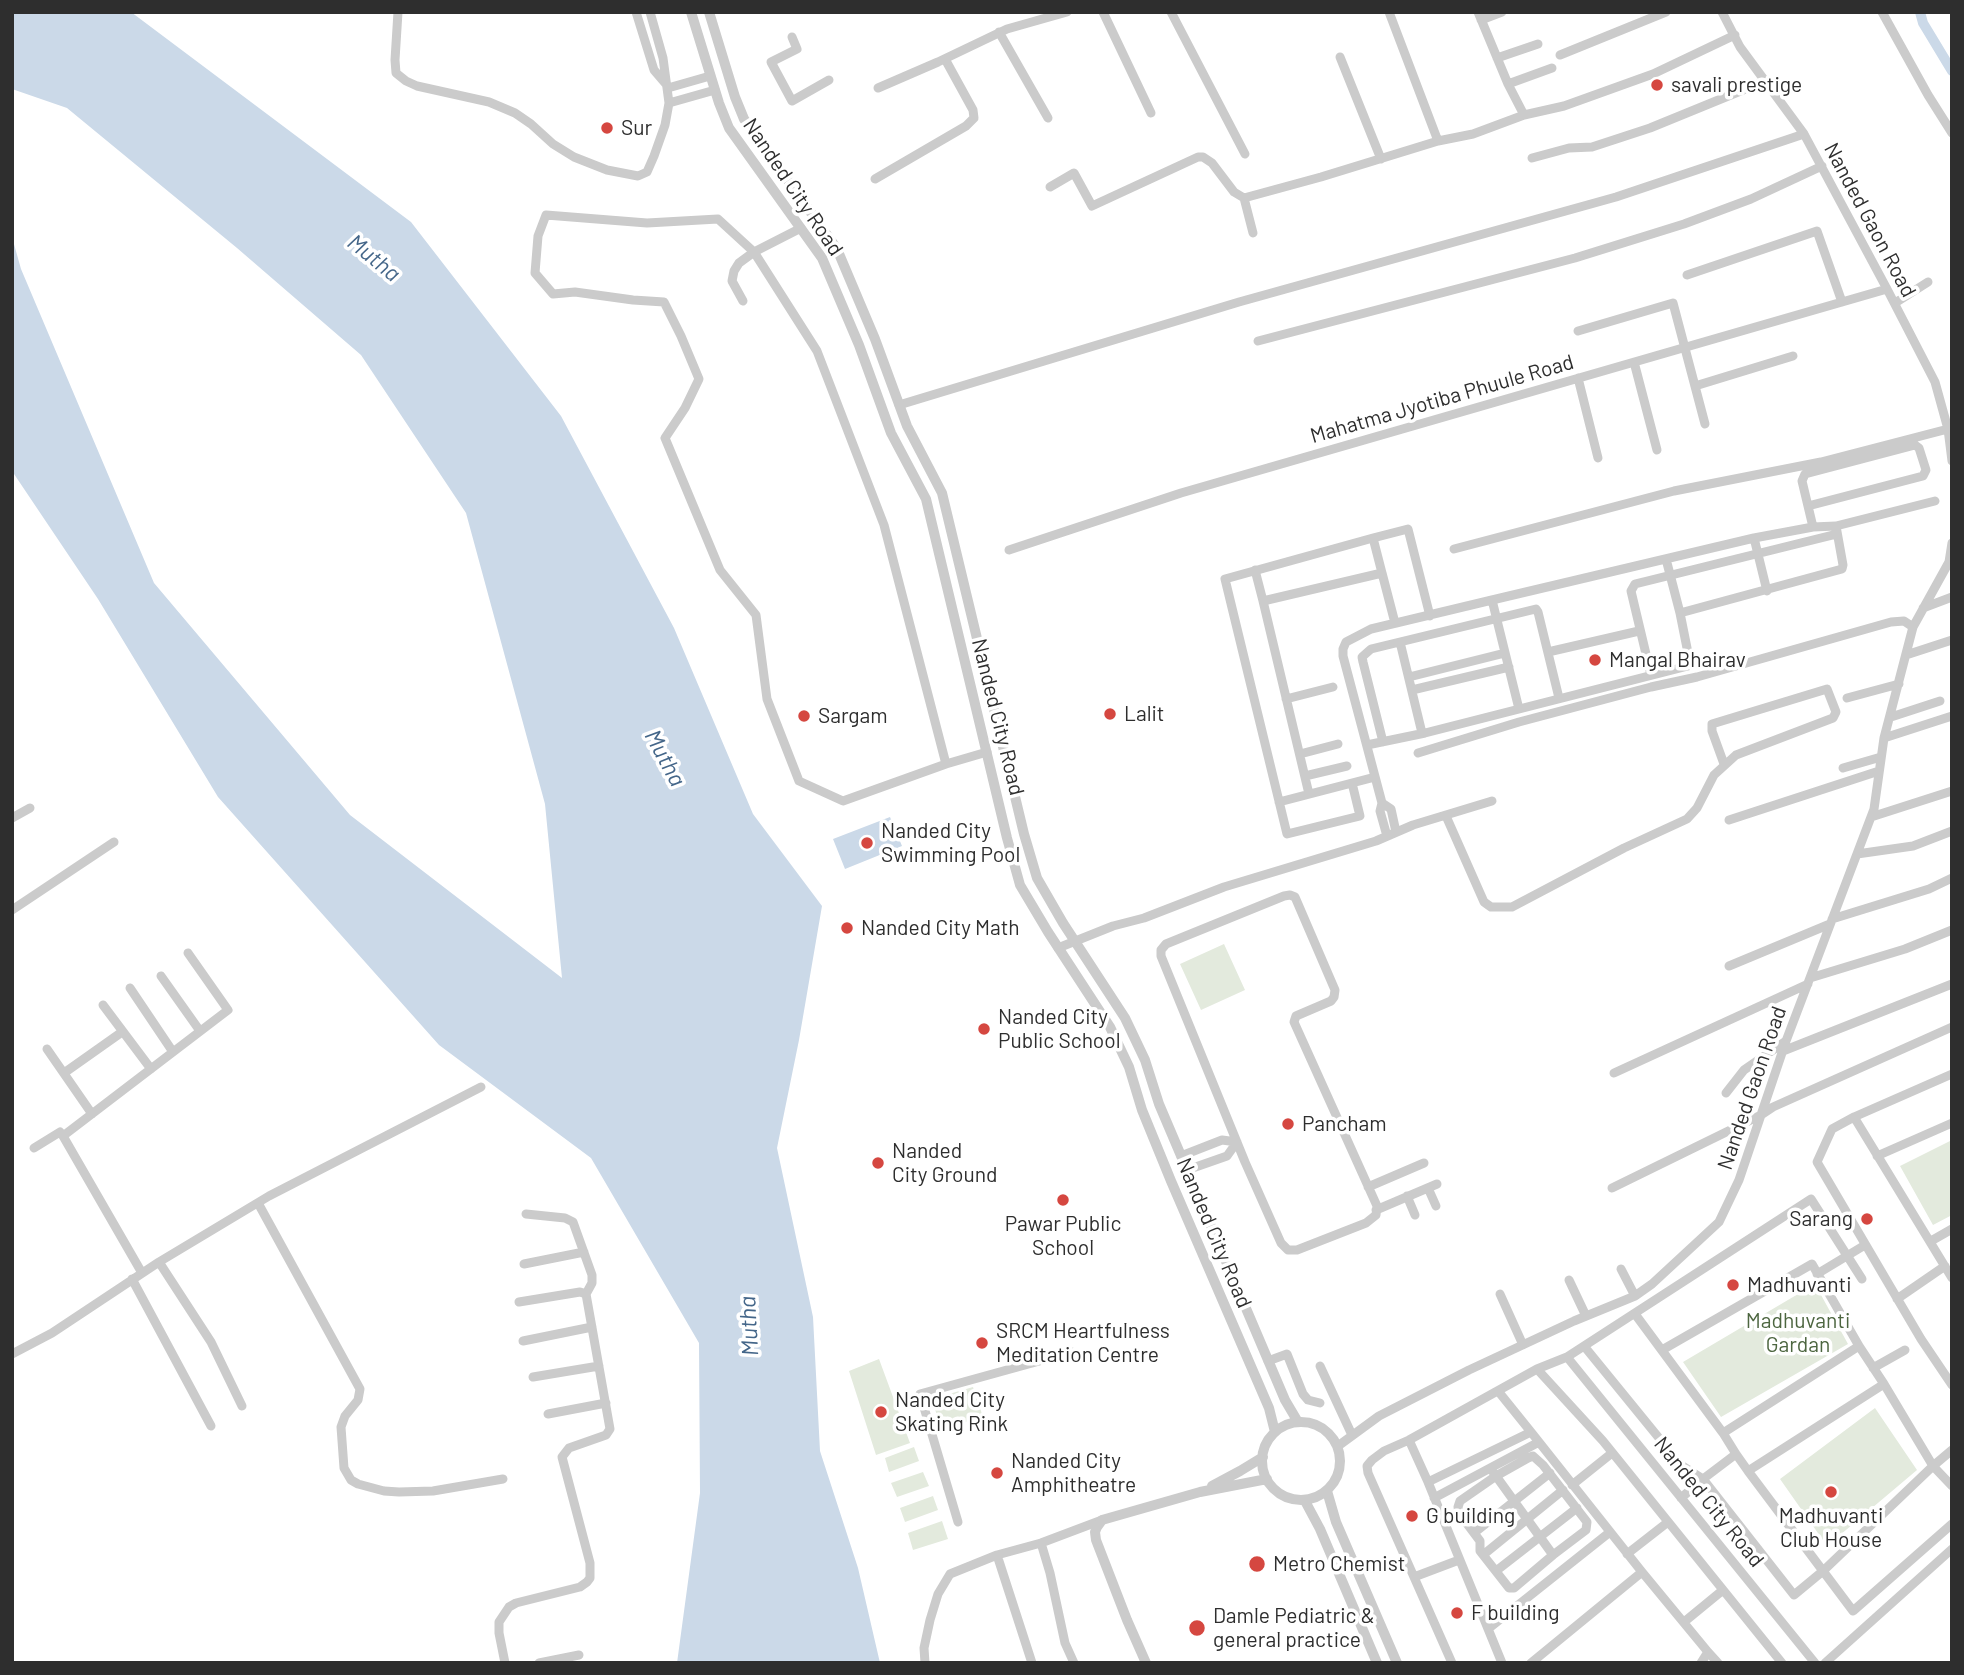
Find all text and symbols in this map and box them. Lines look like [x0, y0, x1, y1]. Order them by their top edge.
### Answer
place label: savali prestige [1671, 72, 1802, 98]
marker: savali prestige [1649, 77, 1665, 93]
street label: Nanded City Road [738, 113, 848, 261]
place label: Sur [621, 115, 652, 141]
marker: Sur [599, 120, 615, 136]
street label: Nanded Gaon Road [1819, 138, 1921, 302]
water label: Mutha [342, 228, 406, 288]
street label: Mahatma Jyotiba Phuule Road [1307, 349, 1577, 449]
street label: Nanded City Road [966, 636, 1030, 798]
place label: Mangal Bhairav [1609, 647, 1746, 673]
marker: Mangal Bhairav [1587, 652, 1603, 668]
place label: Lalit [1124, 701, 1164, 727]
place label: Sargam [818, 703, 888, 729]
marker: Lalit [1102, 706, 1118, 722]
marker: Sargam [796, 708, 812, 724]
water label: Mutha [639, 725, 691, 791]
place label: Nanded City Swimming Pool [881, 818, 1020, 868]
marker: Nanded City Swimming Pool [859, 835, 875, 851]
place label: Nanded City Math [861, 915, 1020, 941]
marker: Nanded City Math [839, 920, 855, 936]
street label: Nanded Gaon Road [1712, 1003, 1792, 1173]
place label: Nanded City Public School [998, 1004, 1121, 1054]
marker: Nanded City Public School [976, 1021, 992, 1037]
place label: Pancham [1302, 1111, 1387, 1137]
marker: Pancham [1280, 1116, 1296, 1132]
place label: Nanded City Ground [892, 1138, 997, 1188]
street label: Nanded City Road [1171, 1154, 1257, 1312]
marker: Nanded City Ground [870, 1155, 886, 1171]
marker: Pawar Public School [1055, 1192, 1071, 1208]
place label: Sarang [1789, 1206, 1853, 1232]
place label: Pawar Public School [1005, 1211, 1121, 1261]
marker: Sarang [1859, 1211, 1875, 1227]
place label: Madhuvanti [1747, 1272, 1852, 1298]
marker: Madhuvanti [1725, 1277, 1741, 1293]
water label: Mutha [734, 1295, 764, 1357]
park label: Madhuvanti Gardan [1746, 1308, 1850, 1358]
place label: SRCM Heartfulness Meditation Centre [996, 1318, 1170, 1368]
marker: SRCM Heartfulness Meditation Centre [974, 1335, 990, 1351]
place label: Nanded City Skating Rink [895, 1387, 1008, 1437]
marker: Nanded City Skating Rink [873, 1404, 889, 1420]
street label: Nanded City Road [1649, 1432, 1769, 1572]
place label: Nanded City Amphitheatre [1011, 1448, 1136, 1498]
marker: Nanded City Amphitheatre [989, 1465, 1005, 1481]
marker: Madhuvanti Club House [1823, 1484, 1839, 1500]
place label: G building [1426, 1503, 1515, 1529]
place label: Madhuvanti Club House [1779, 1503, 1883, 1553]
marker: G building [1404, 1508, 1420, 1524]
place label: Metro Chemist [1273, 1551, 1405, 1577]
marker: Metro Chemist [1247, 1554, 1267, 1574]
place label: F building [1471, 1600, 1559, 1626]
place label: Damle Pediatric & general practice [1213, 1603, 1374, 1653]
marker: F building [1449, 1605, 1465, 1621]
marker: Damle Pediatric & general practice [1187, 1618, 1207, 1638]

